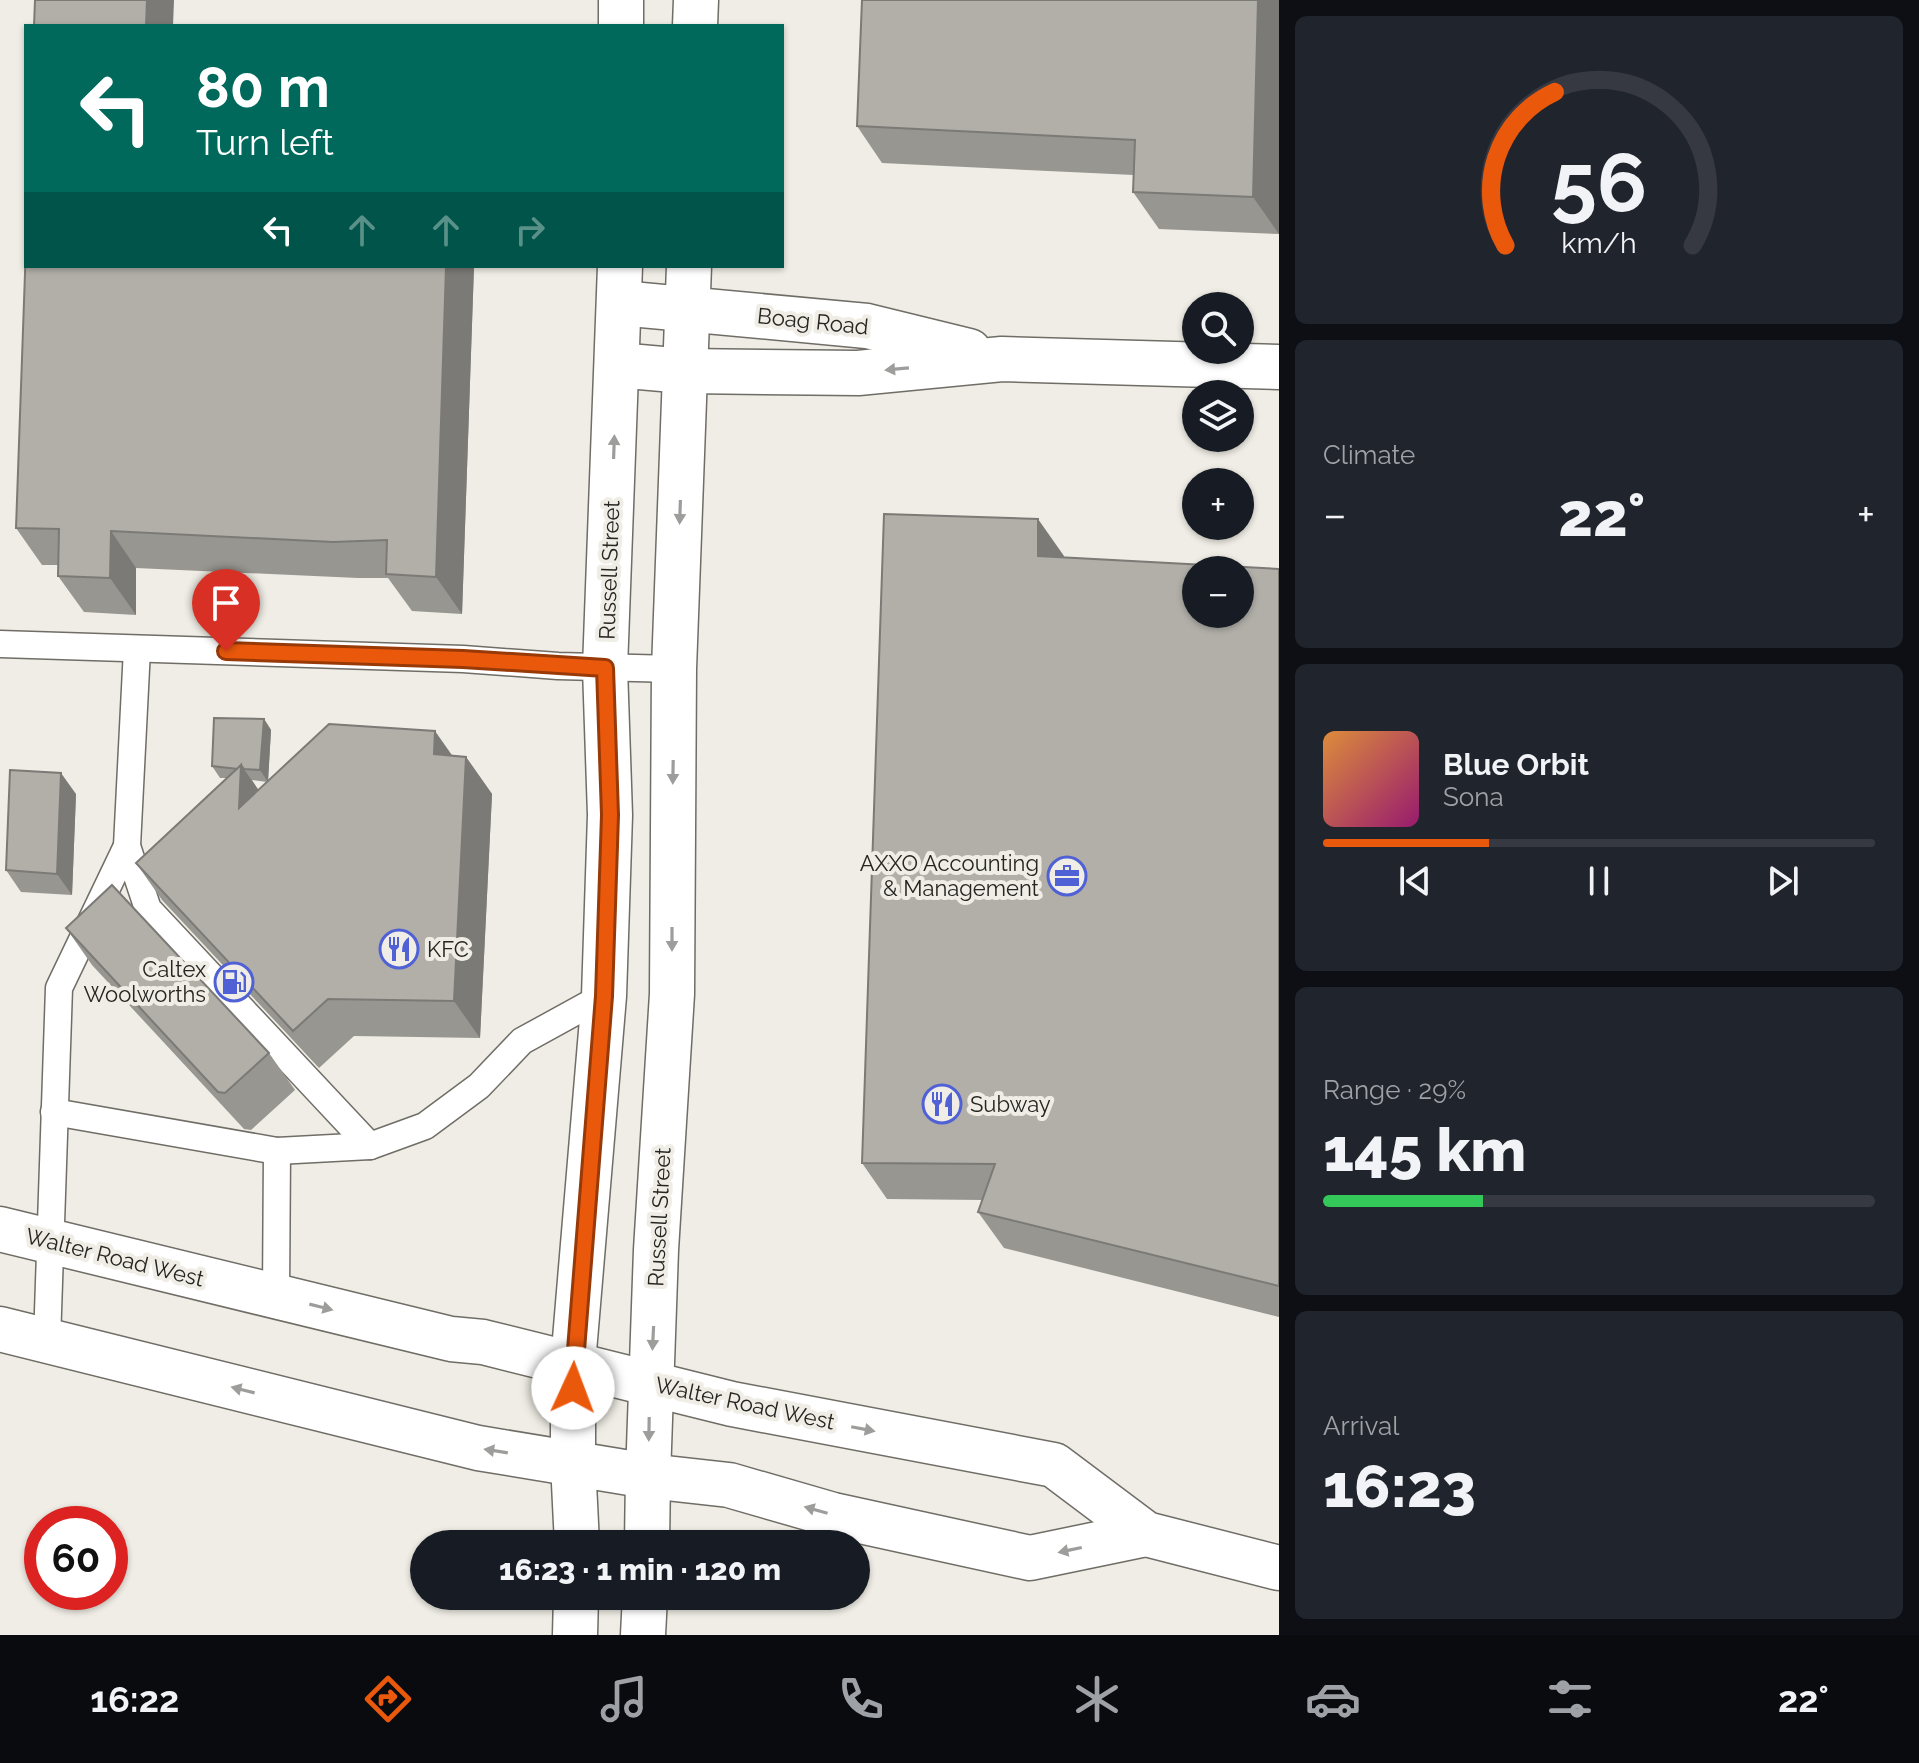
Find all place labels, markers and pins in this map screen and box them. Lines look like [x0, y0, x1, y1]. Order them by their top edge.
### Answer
pin [192, 569, 260, 651]
place label: AXXO Accounting & Management [860, 850, 1040, 901]
office icon: AXXO Accounting & Management [1046, 855, 1088, 897]
restaurant icon: KFC [378, 928, 420, 970]
place label: KFC [427, 936, 469, 962]
place label: Caltex Woolworths [84, 956, 206, 1007]
fuel station icon: Caltex Woolworths [213, 961, 255, 1003]
restaurant icon: Subway [921, 1083, 963, 1125]
place label: Subway [970, 1091, 1051, 1117]

